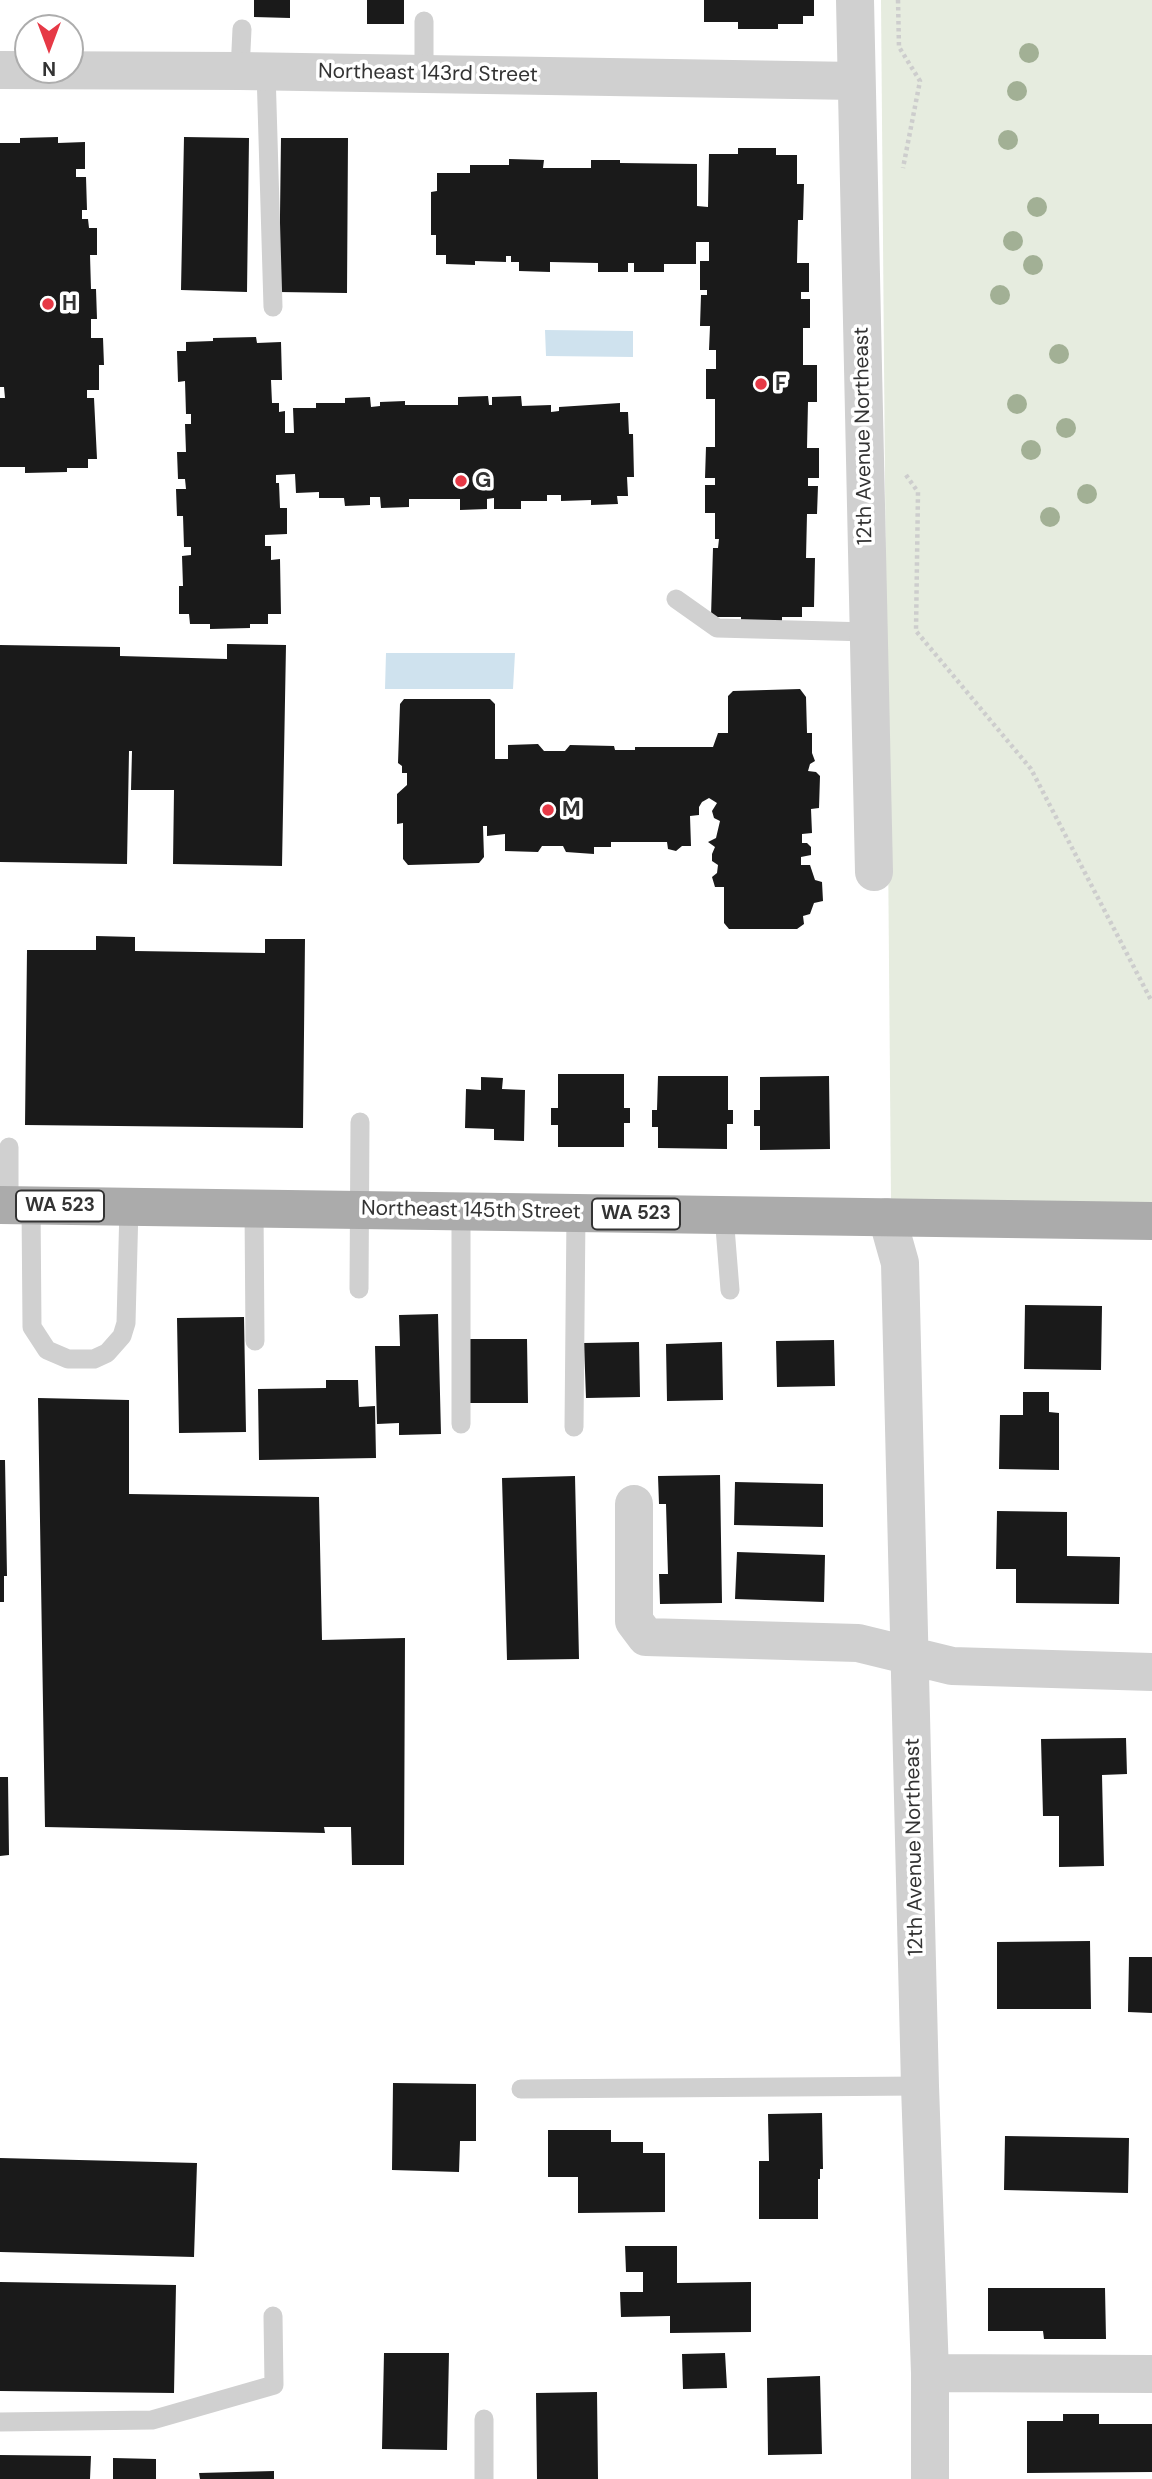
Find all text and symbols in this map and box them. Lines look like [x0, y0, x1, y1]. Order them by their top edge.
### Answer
north arrow [14, 14, 84, 84]
text: N [42, 56, 56, 81]
street label: Northeast 143rd Street [318, 59, 538, 89]
place label: H [62, 291, 77, 317]
marker: H [40, 296, 56, 312]
street label: 12th Avenue Northeast [849, 327, 879, 545]
place label: F [775, 371, 787, 397]
marker: F [753, 376, 769, 392]
place label: G [475, 468, 491, 494]
marker: G [453, 473, 469, 489]
place label: M [562, 797, 581, 823]
marker: M [540, 802, 556, 818]
road number: WA 523 [16, 1190, 104, 1222]
street label: Northeast 145th Street [361, 1196, 581, 1226]
road number: WA 523 [592, 1198, 680, 1230]
street label: 12th Avenue Northeast [900, 1738, 930, 1956]

